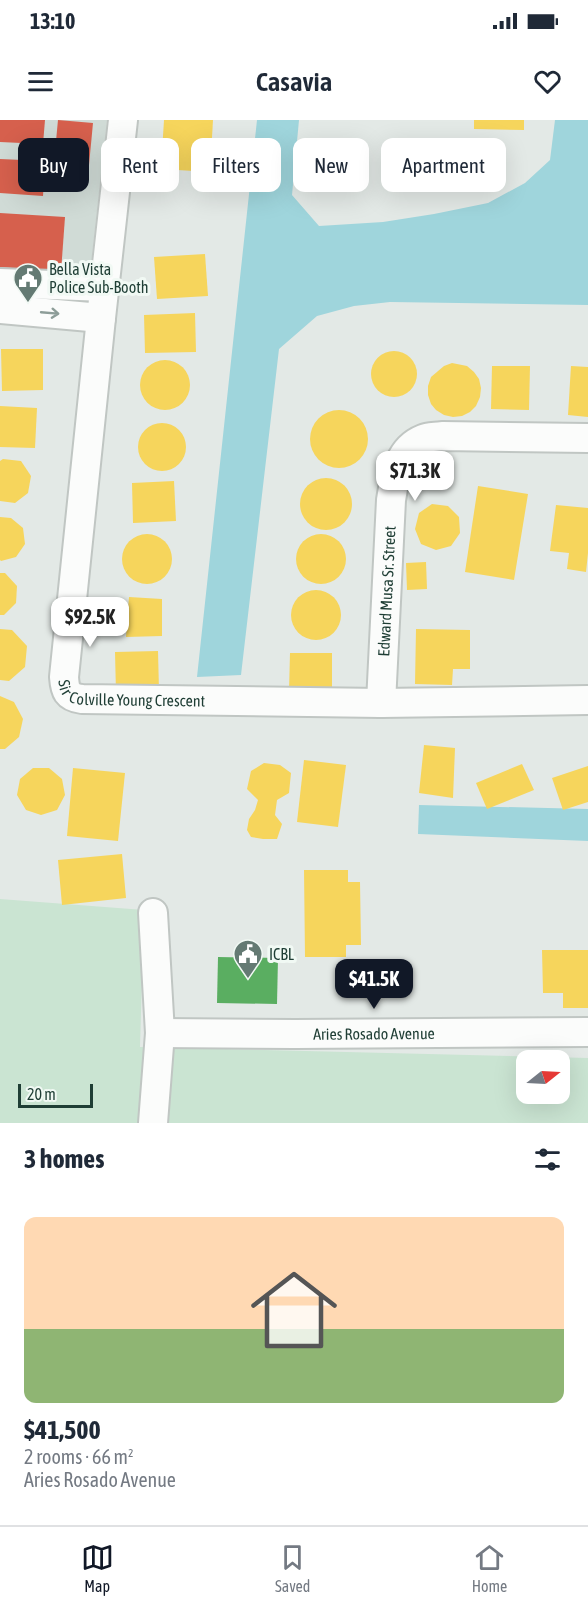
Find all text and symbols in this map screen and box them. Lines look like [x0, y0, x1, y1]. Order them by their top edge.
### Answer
text: 13:10 [30, 8, 75, 34]
icon: menu [24, 65, 57, 98]
icon: heart [531, 65, 564, 98]
text: Casavia [256, 66, 332, 97]
chip: Buy [18, 138, 89, 192]
chip: Rent [101, 138, 179, 192]
chip: Filters [191, 138, 281, 192]
chip: New [293, 138, 369, 192]
chip: Apartment [381, 138, 506, 192]
place label: Bella Vista Police Sub-Booth [49, 260, 149, 296]
public building icon: Bella Vista Police Sub-Booth [12, 262, 44, 304]
one-way arrow [40, 308, 60, 319]
pin: $71.3K [366, 451, 464, 502]
text: $71.3K [390, 459, 440, 482]
street label: Edward Musa Sr. Street [374, 525, 399, 657]
pin: $92.5K [41, 597, 139, 648]
text: $92.5K [65, 605, 115, 628]
street label: Sir Colville Young Crescent [55, 678, 206, 710]
public building icon: ICBL [232, 938, 264, 980]
place label: ICBL [269, 945, 295, 963]
pin: $41.5K [325, 959, 423, 1010]
text: $41.5K [349, 967, 399, 990]
street label: Aries Rosado Avenue [313, 1024, 435, 1043]
north arrow [516, 1050, 570, 1104]
map controls [516, 1050, 570, 1104]
scale bar [18, 1081, 93, 1109]
text: 20 m [27, 1085, 56, 1103]
icon: filters [531, 1143, 564, 1176]
text: 3 homes [24, 1144, 104, 1174]
icon: home [240, 1256, 348, 1364]
text: $41,500 [24, 1415, 101, 1445]
text: 2 rooms · 66 m² [24, 1445, 134, 1468]
text: Aries Rosado Avenue [24, 1468, 176, 1491]
tab: Map [81, 1541, 114, 1595]
tab: Saved [275, 1541, 310, 1595]
tab: Home [472, 1541, 507, 1595]

